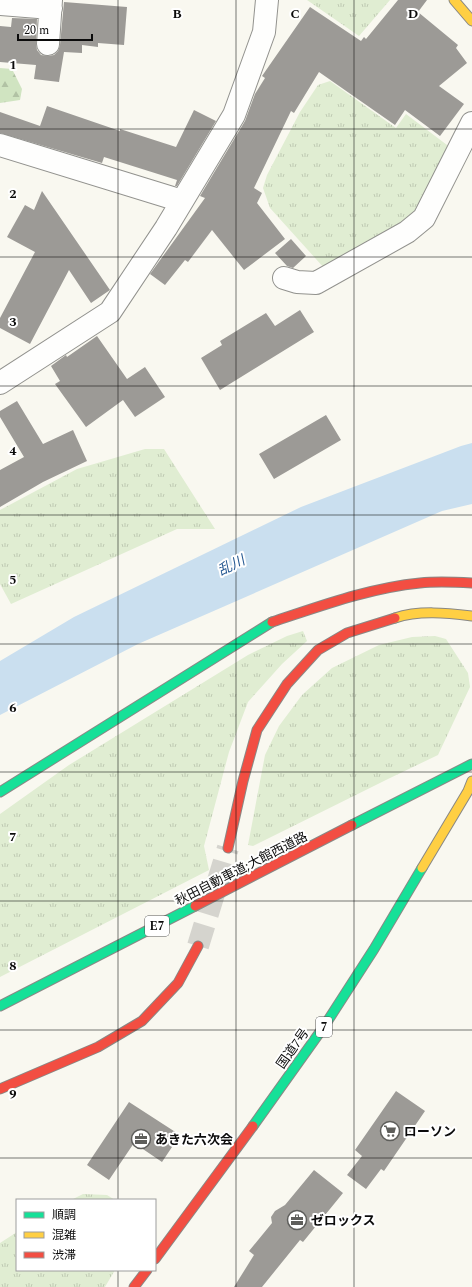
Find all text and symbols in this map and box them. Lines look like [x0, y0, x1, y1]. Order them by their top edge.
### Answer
text: B [172, 4, 182, 24]
text: C [290, 4, 300, 24]
text: D [408, 4, 418, 24]
scale bar [18, 16, 92, 42]
text: 20 m [24, 21, 49, 40]
text: 1 [9, 55, 17, 75]
text: 2 [9, 184, 17, 204]
text: 3 [9, 312, 17, 332]
text: 4 [9, 441, 17, 461]
water label: 乱川 [214, 549, 250, 581]
text: 5 [9, 570, 17, 590]
text: 6 [9, 698, 17, 718]
text: 7 [9, 827, 17, 847]
street label: 秋田自動車道;大館西道路 [172, 827, 311, 911]
road number: E7 [145, 916, 169, 936]
text: 8 [9, 956, 17, 976]
road number: 7 [316, 1017, 332, 1037]
street label: 国道7号 [272, 1024, 314, 1073]
text: 9 [9, 1084, 17, 1104]
supermarket icon: ローソン [379, 1120, 401, 1142]
place label: ローソン [404, 1122, 456, 1142]
office icon: あきた六次会 [130, 1128, 152, 1150]
place label: あきた六次会 [155, 1130, 233, 1150]
legend [16, 1199, 156, 1271]
text: 順調 [52, 1206, 76, 1225]
office icon: ゼロックス [286, 1209, 308, 1231]
place label: ゼロックス [311, 1211, 376, 1231]
text: 混雑 [52, 1226, 76, 1245]
text: 渋滞 [52, 1246, 76, 1265]

